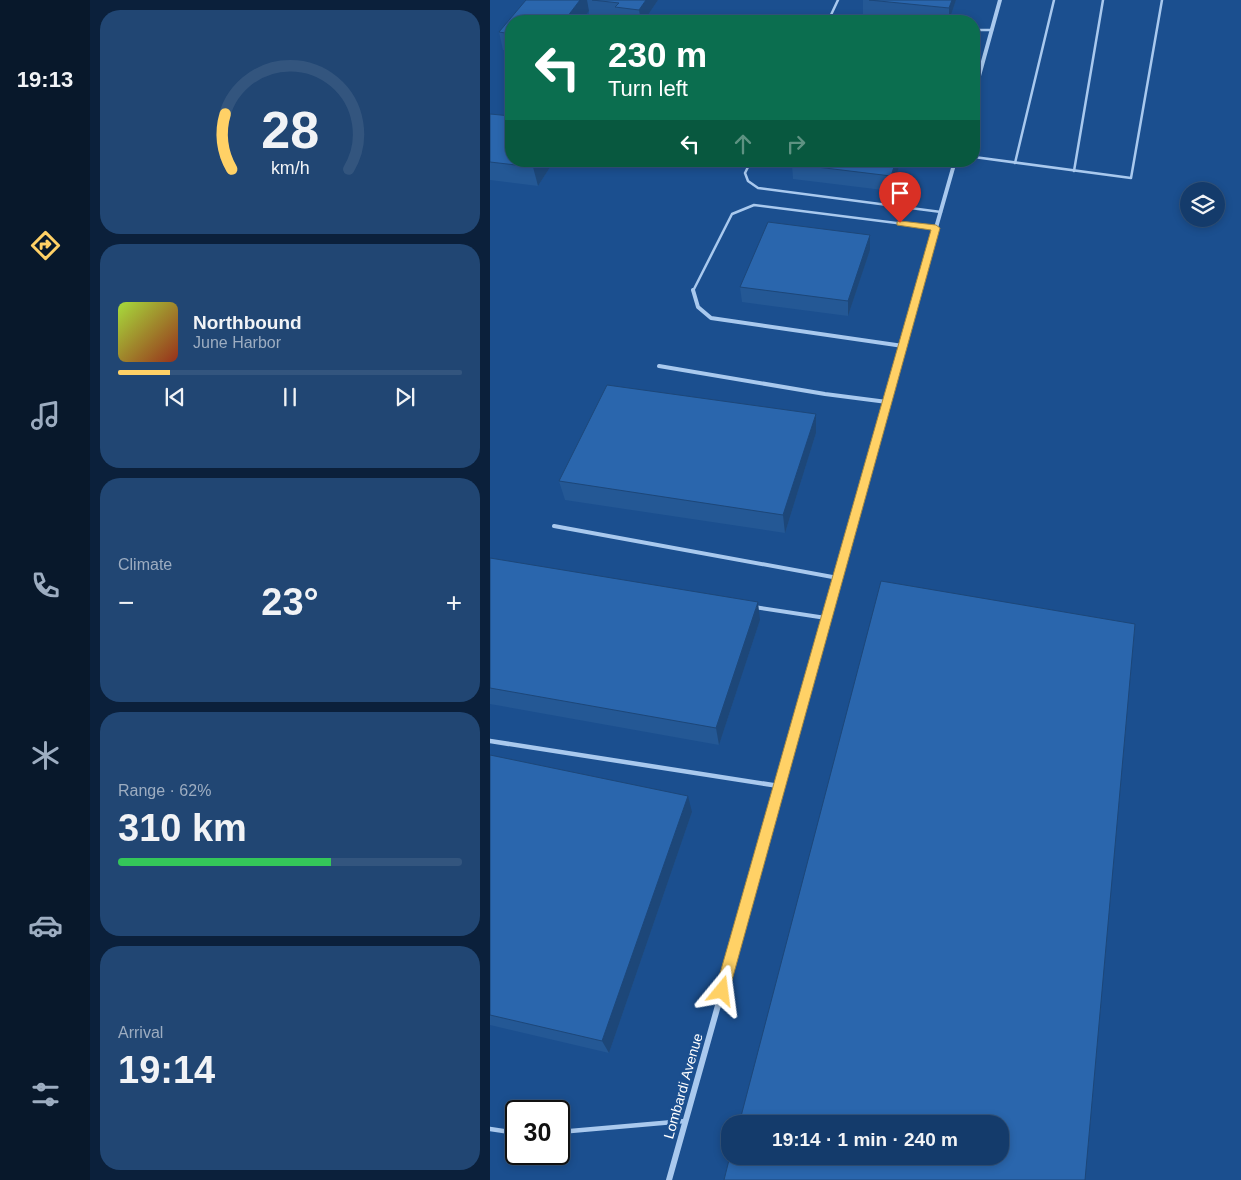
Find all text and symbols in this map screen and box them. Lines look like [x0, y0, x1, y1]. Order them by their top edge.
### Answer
icon: left [525, 35, 590, 100]
text: 230 m [608, 35, 707, 74]
text: 19:13 [17, 67, 73, 92]
text: Turn left [608, 76, 688, 101]
text: 28 [261, 101, 319, 159]
icon: left [676, 130, 704, 158]
icon: ahead [729, 130, 757, 158]
icon: right [782, 130, 810, 158]
text: km/h [271, 158, 309, 178]
pin [879, 172, 921, 223]
icon: arrive [886, 179, 914, 207]
map controls [1180, 182, 1225, 227]
button: layers [1180, 182, 1225, 227]
icon: directions [28, 228, 63, 263]
text: Northbound [193, 312, 302, 333]
text: June Harbor [193, 334, 281, 351]
icon: previous [161, 383, 189, 411]
icon: pause [276, 383, 304, 411]
icon: next [391, 383, 419, 411]
icon: music [28, 398, 63, 433]
text: Climate [118, 556, 172, 573]
icon: phone [28, 568, 63, 603]
text: 23° [261, 581, 319, 623]
text: − [118, 587, 134, 618]
text: + [446, 587, 462, 618]
icon: climate [28, 738, 63, 773]
text: Range · 62% [118, 782, 211, 799]
text: 310 km [118, 807, 247, 849]
icon: car [28, 908, 63, 943]
position arrow [695, 964, 747, 1016]
text: Arrival [118, 1024, 163, 1041]
street label: Lombardi Avenue [660, 1031, 706, 1140]
text: 19:14 [118, 1049, 215, 1091]
icon: filters [28, 1077, 63, 1112]
speed limit sign: 30 [505, 1100, 570, 1165]
text: 19:14 · 1 min · 240 m [772, 1129, 958, 1150]

